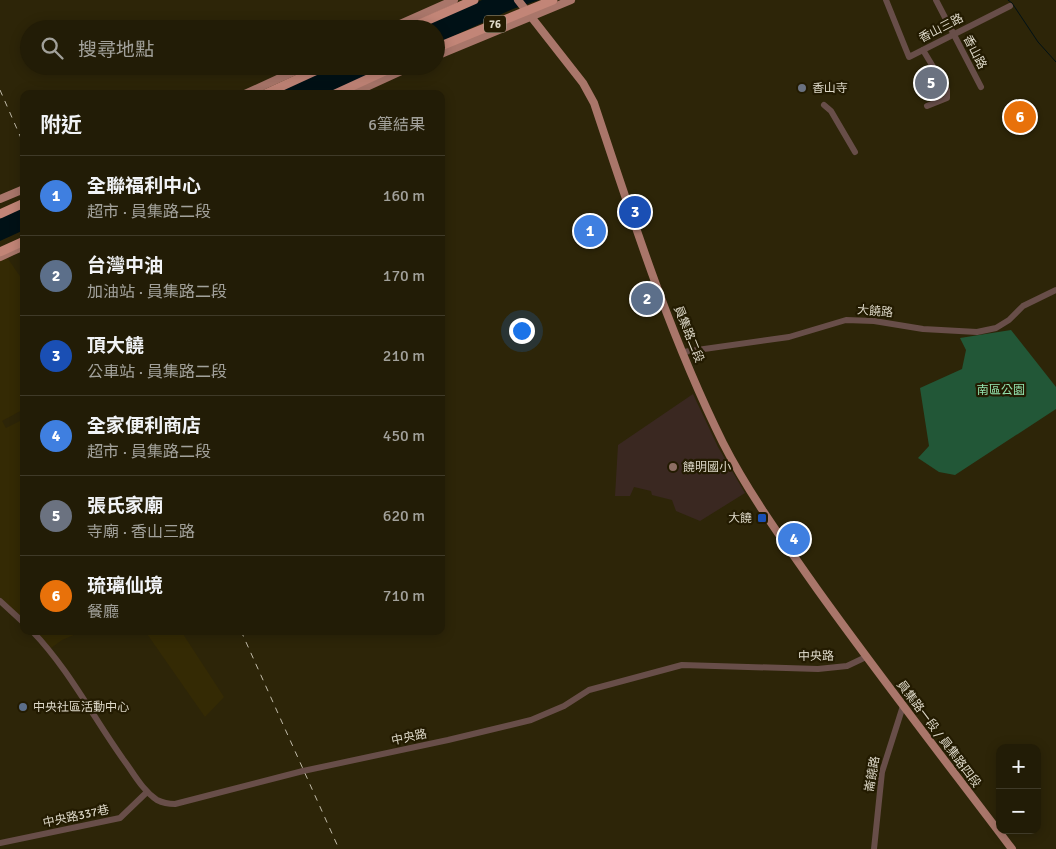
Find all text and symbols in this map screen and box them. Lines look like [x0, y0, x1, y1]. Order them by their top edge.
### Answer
street label: 香山三路 [916, 11, 966, 46]
road number: 76 [484, 15, 506, 32]
search box [20, 20, 445, 75]
street label: 香山路 [960, 33, 989, 72]
icon: search [38, 34, 66, 62]
text: 搜尋地點 [78, 38, 154, 62]
pin: 5 [915, 64, 947, 102]
place label: 香山寺 [812, 81, 848, 96]
marker: 香山寺 [796, 82, 808, 94]
pin: 6 [1004, 98, 1036, 136]
text: 附近 [40, 112, 82, 138]
text: 6筆結果 [368, 115, 425, 135]
text: 全聯福利中心 [87, 174, 201, 198]
text: 1 [52, 186, 60, 206]
text: 160 m [383, 186, 425, 206]
pin: 3 [619, 193, 651, 231]
text: 超市 · 員集路二段 [87, 202, 211, 222]
pin: 1 [574, 212, 606, 250]
text: 台灣中油 [87, 254, 163, 278]
text: 2 [52, 266, 60, 286]
text: 170 m [383, 266, 425, 286]
pin: 2 [631, 280, 663, 318]
text: 加油站 · 員集路二段 [87, 282, 227, 302]
street label: 大饒路 [856, 302, 894, 321]
street label: 員集路二段 [670, 304, 707, 365]
your location [509, 318, 535, 344]
text: 頂大饒 [87, 334, 144, 358]
text: 3 [52, 346, 60, 366]
text: 210 m [383, 346, 425, 366]
text: 公車站 · 員集路二段 [87, 362, 227, 382]
park label: 南區公園 [977, 383, 1025, 398]
text: 全家便利商店 [87, 414, 201, 438]
text: 4 [52, 426, 60, 446]
text: 450 m [383, 426, 425, 446]
text: 超市 · 員集路二段 [87, 442, 211, 462]
place label: 饒明國小 [683, 460, 731, 475]
marker: 饒明國小 [667, 461, 679, 473]
text: 張氏家廟 [87, 494, 163, 518]
text: 5 [52, 506, 60, 526]
text: 620 m [383, 506, 425, 526]
place label: 大饒 [728, 511, 752, 526]
marker: 大饒 [756, 512, 768, 524]
pin: 4 [778, 520, 810, 558]
text: 寺廟 · 香山三路 [87, 522, 195, 542]
text: 琉璃仙境 [87, 574, 163, 598]
text: 6 [52, 586, 60, 606]
text: 710 m [383, 586, 425, 606]
text: 餐廳 [87, 602, 119, 622]
street label: 中央路 [798, 649, 834, 664]
street label: 員集路一段 / 員集路四段 [893, 678, 984, 791]
place label: 中央社區活動中心 [33, 700, 129, 715]
marker: 中央社區活動中心 [17, 701, 29, 713]
street label: 中央路 [390, 726, 428, 749]
map controls [996, 744, 1041, 834]
button: + [996, 744, 1041, 789]
street label: 崙饒路 [862, 755, 883, 793]
button: − [996, 789, 1041, 834]
street label: 中央路337巷 [42, 802, 111, 831]

